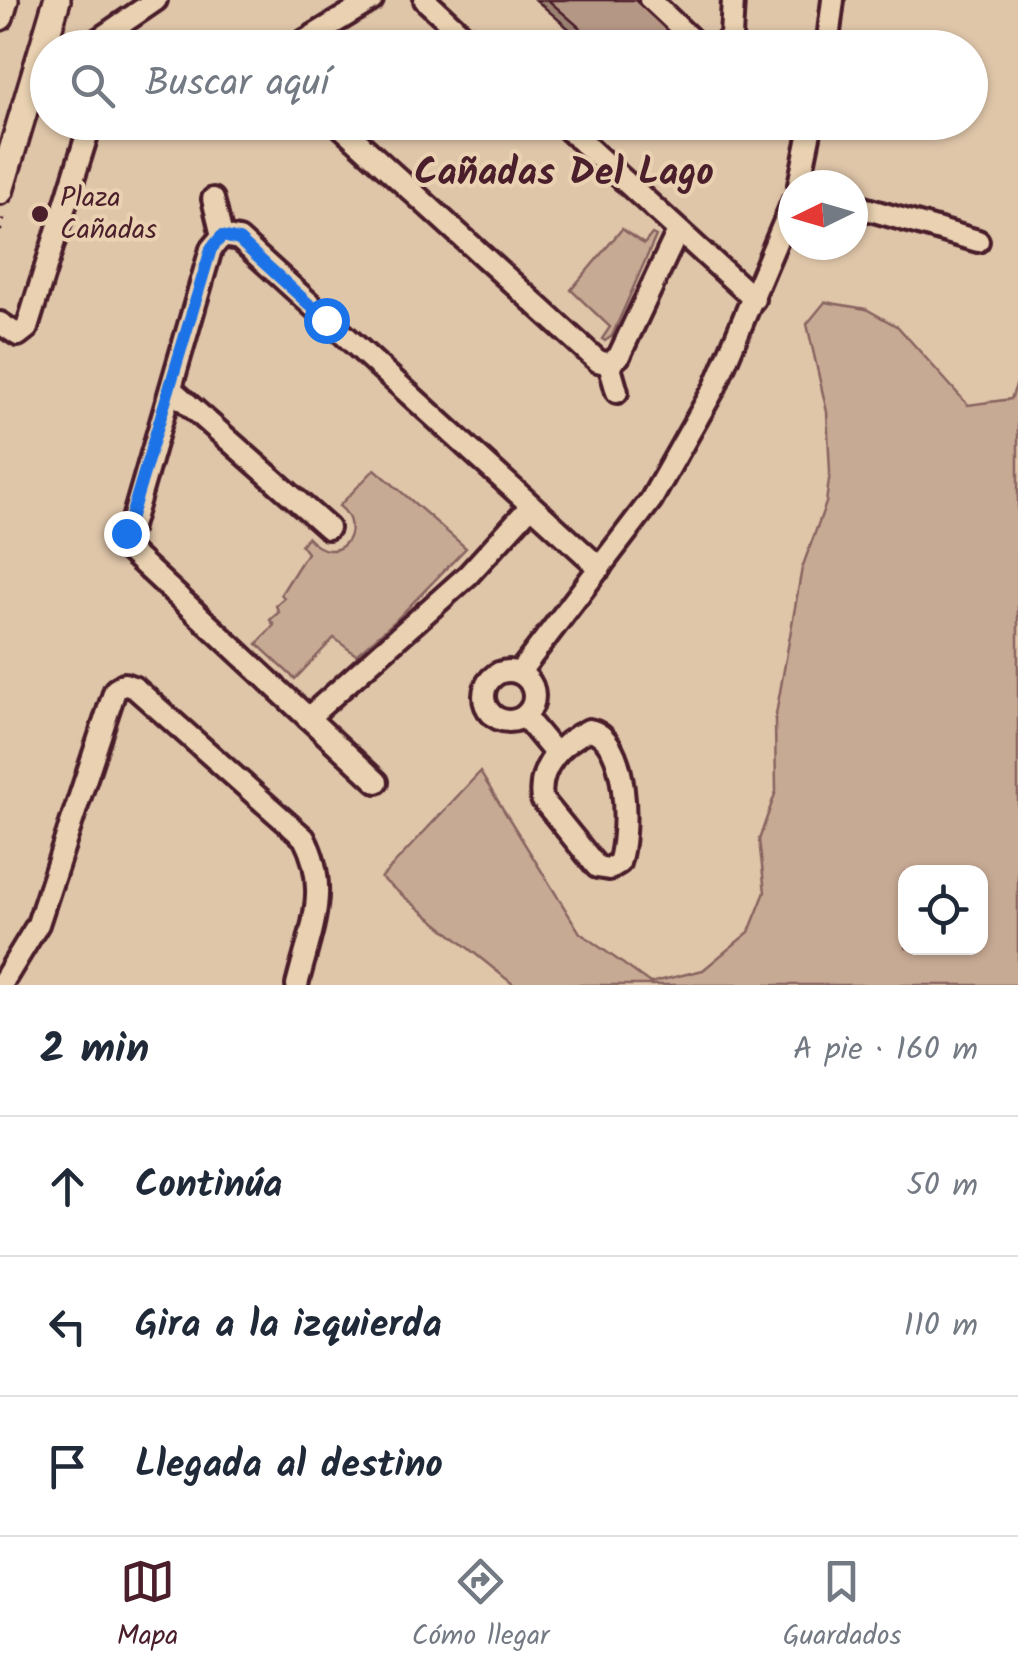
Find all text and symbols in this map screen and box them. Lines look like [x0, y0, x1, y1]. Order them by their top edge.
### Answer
search box [30, 30, 988, 140]
text: Buscar aquí [145, 55, 329, 115]
icon: search [65, 58, 120, 113]
district label: Cañadas Del Lago [414, 144, 714, 204]
north arrow [778, 170, 868, 260]
place label: Plaza Cañadas [60, 176, 157, 253]
marker: Plaza Cañadas [29, 203, 51, 225]
route start [304, 298, 350, 344]
route end [104, 511, 150, 557]
map controls [898, 865, 988, 955]
button: locate [898, 865, 988, 955]
text: 2 min [40, 1017, 149, 1084]
text: A pie · 160 m [793, 1025, 978, 1076]
text: Continúa [135, 1156, 282, 1216]
icon: ahead [40, 1159, 95, 1214]
text: 50 m [907, 1161, 978, 1212]
text: Gira a la izquierda [135, 1296, 442, 1356]
icon: left [40, 1299, 95, 1354]
text: 110 m [904, 1301, 978, 1352]
text: Llegada al destino [135, 1436, 443, 1496]
icon: arrive [40, 1439, 95, 1494]
tab: Mapa [117, 1554, 178, 1659]
tab: Cómo llegar [412, 1554, 549, 1659]
tab: Guardados [783, 1554, 901, 1659]

